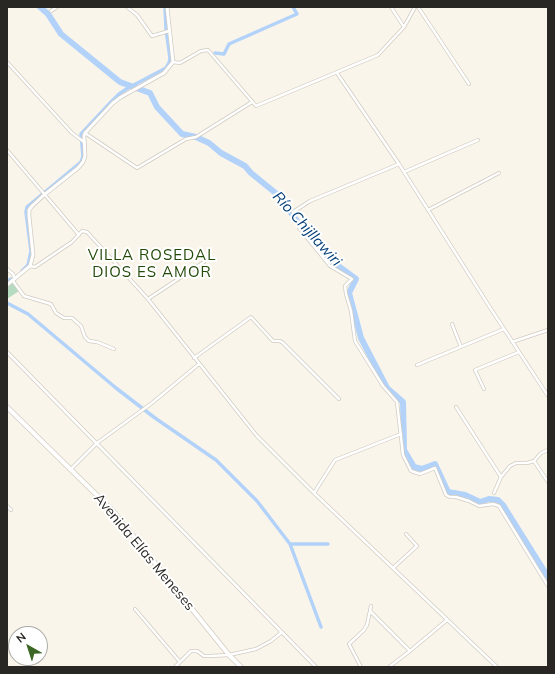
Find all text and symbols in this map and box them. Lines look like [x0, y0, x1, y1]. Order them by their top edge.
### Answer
water label: Río Chijllawiri [269, 188, 345, 270]
district label: VILLA ROSEDAL DIOS ES AMOR [88, 246, 216, 281]
street label: Avenida Elías Meneses [90, 490, 198, 614]
north arrow [8, 626, 48, 666]
text: N [13, 629, 29, 646]

